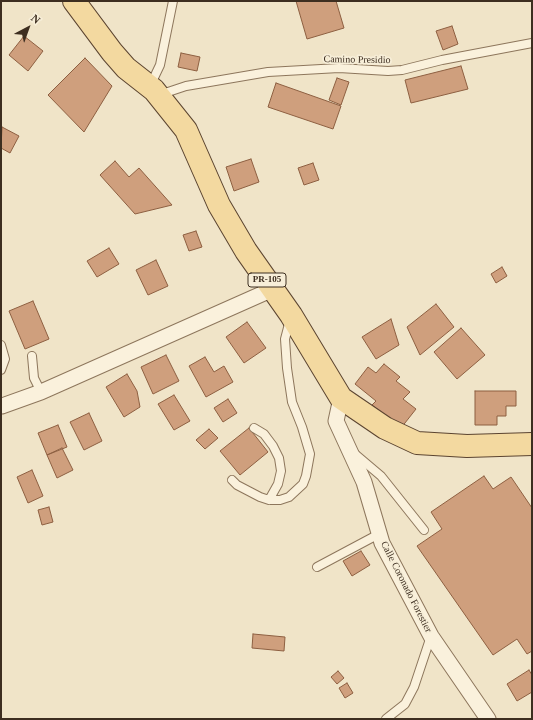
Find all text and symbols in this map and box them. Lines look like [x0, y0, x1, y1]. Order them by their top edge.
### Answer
north arrow [8, 8, 48, 48]
text: N [29, 12, 43, 26]
street label: Camino Presidio [323, 53, 391, 67]
road number: PR-105 [248, 273, 286, 287]
street label: Calle Coronado Forestier [378, 539, 434, 635]

